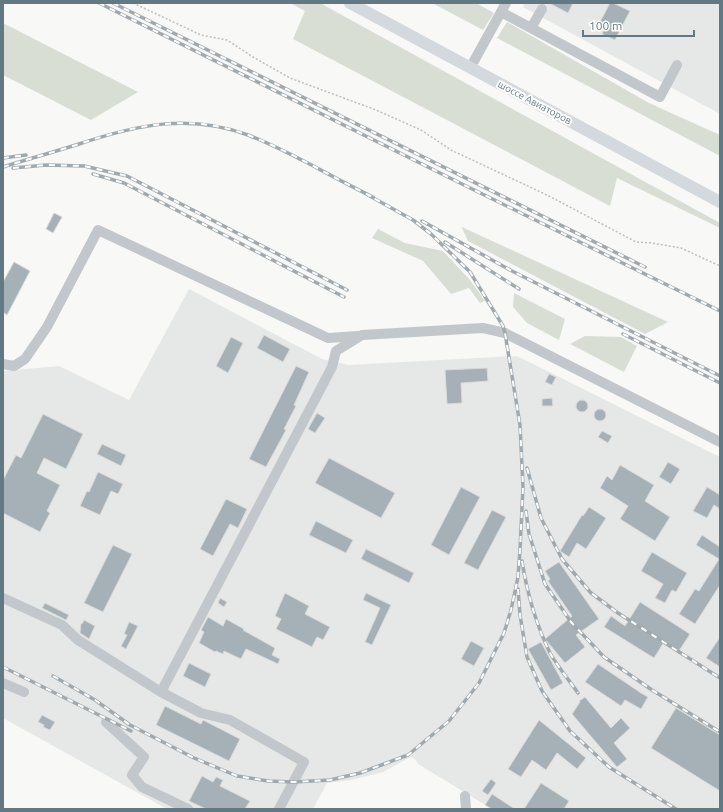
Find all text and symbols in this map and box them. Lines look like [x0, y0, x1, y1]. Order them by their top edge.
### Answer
scale bar [583, 12, 694, 38]
text: 100 m [589, 19, 622, 32]
street label: шоссе Авиаторов [496, 78, 573, 126]

